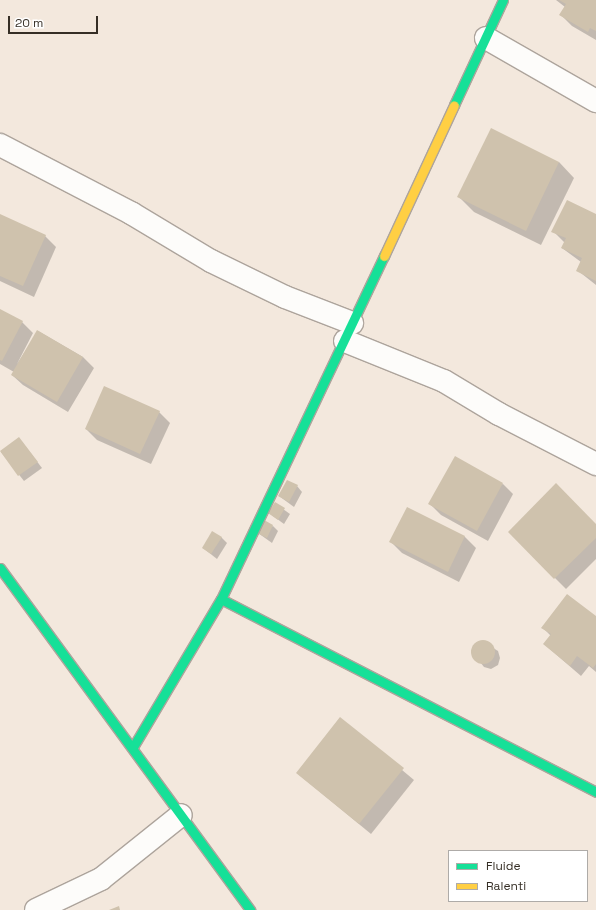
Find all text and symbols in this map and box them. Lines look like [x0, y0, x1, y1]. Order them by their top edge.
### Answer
scale bar [10, 8, 100, 34]
text: 20 m [15, 15, 43, 31]
legend [448, 850, 588, 902]
text: Fluide [486, 858, 521, 874]
text: Ralenti [486, 878, 526, 894]

